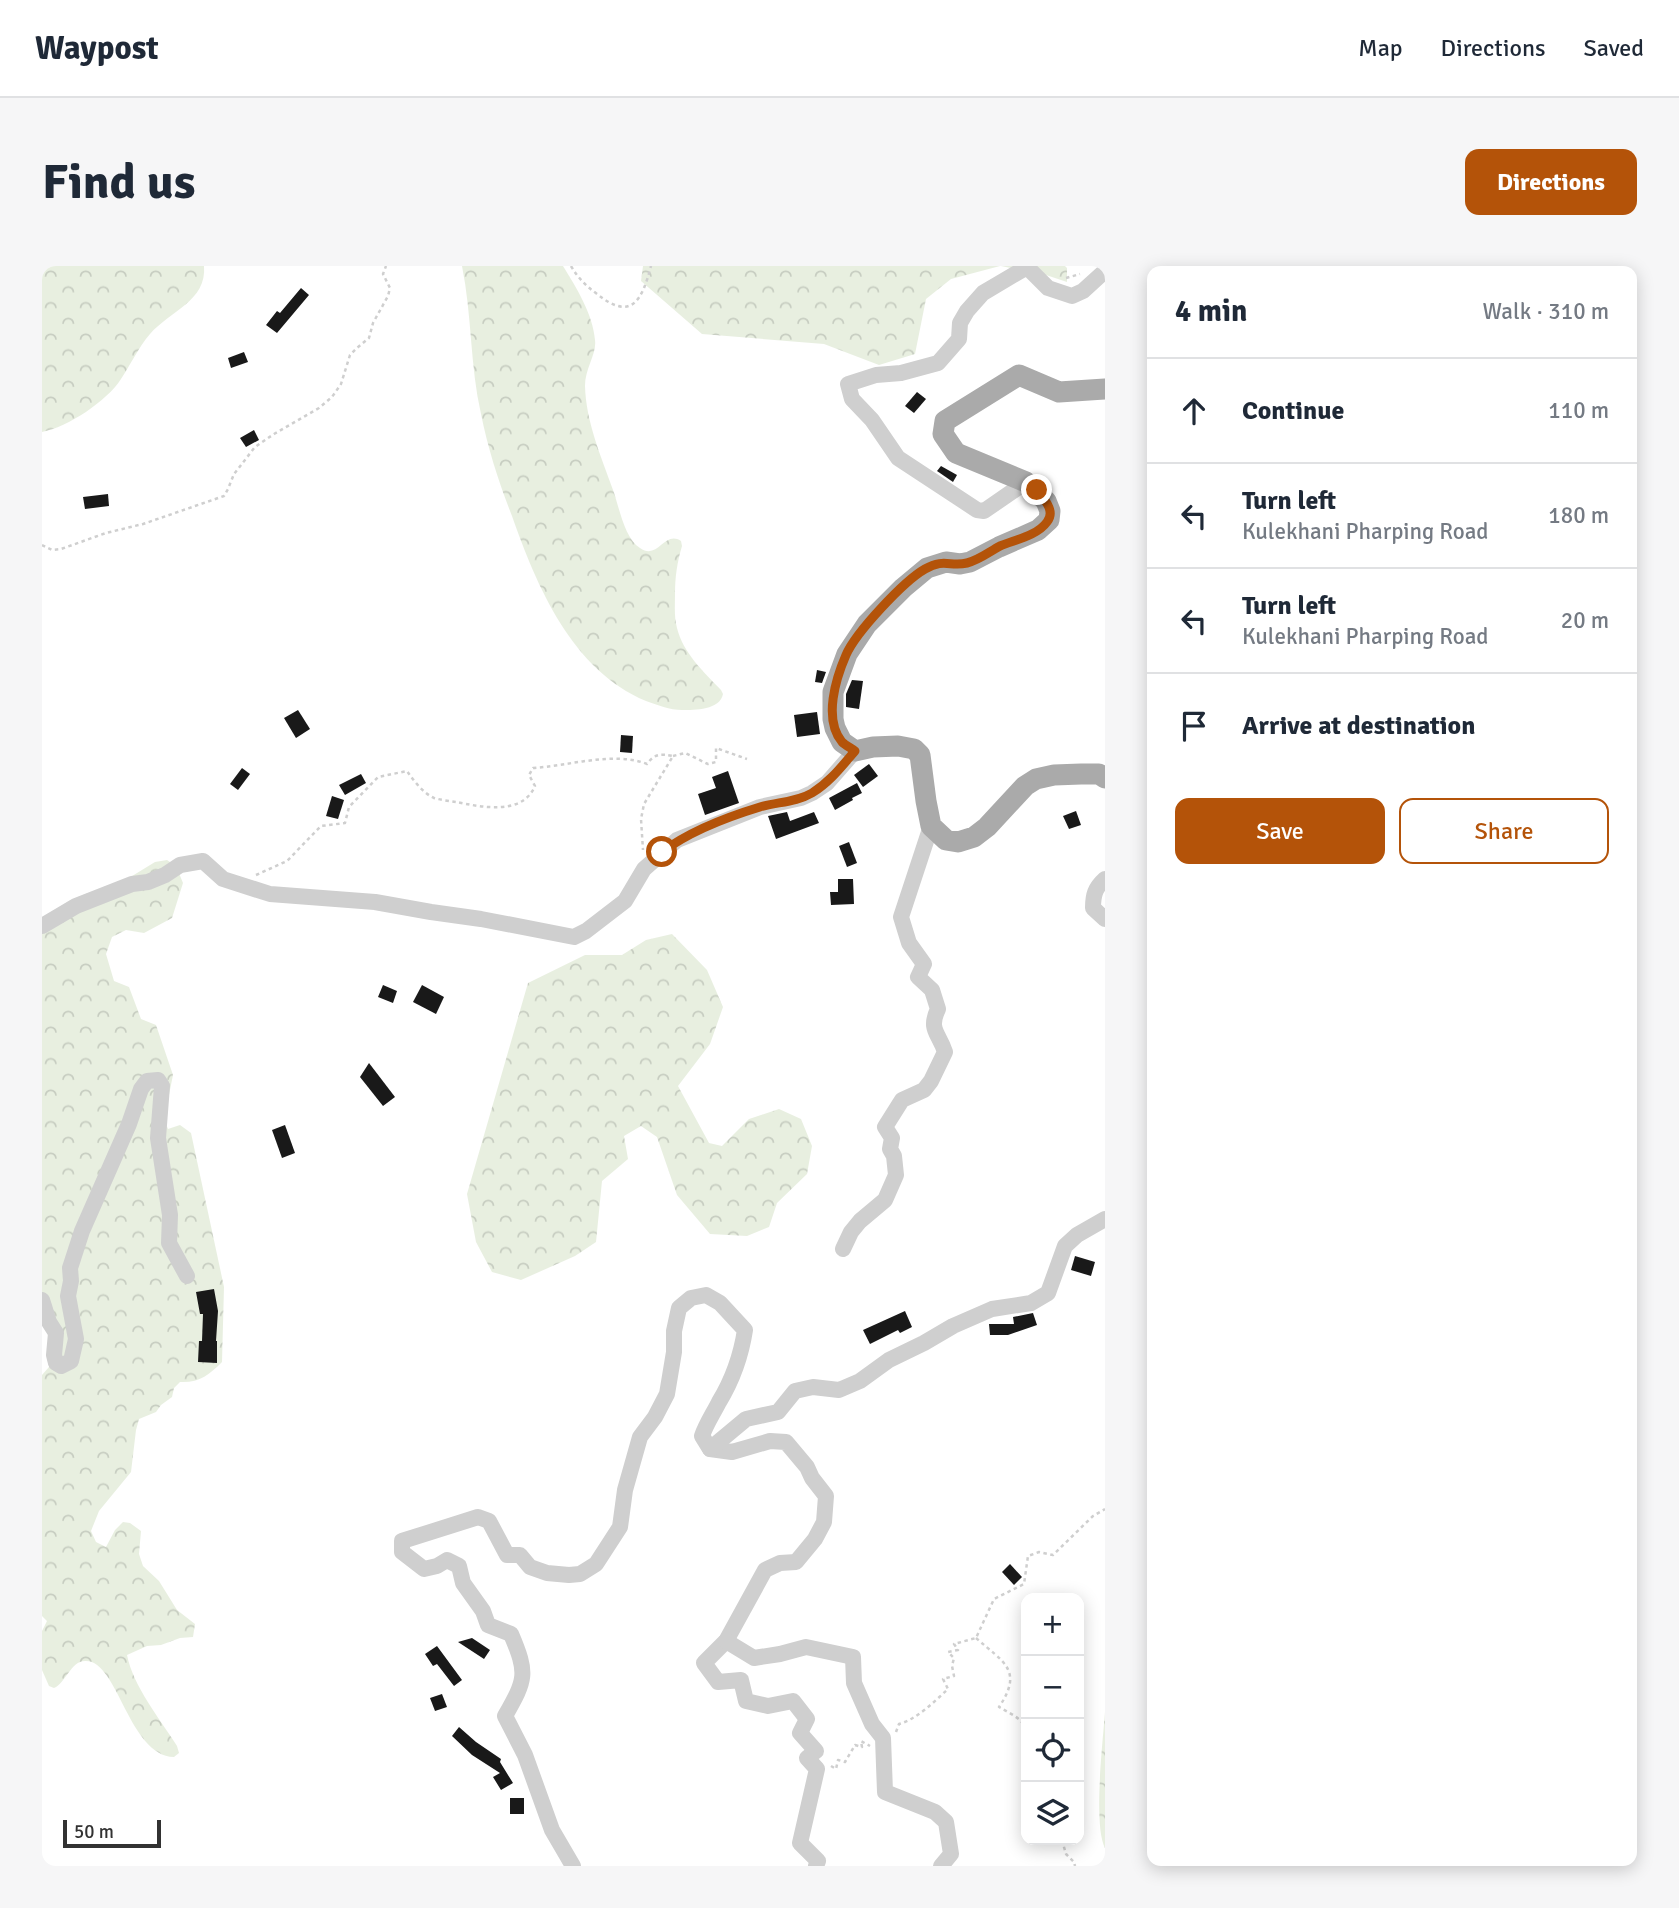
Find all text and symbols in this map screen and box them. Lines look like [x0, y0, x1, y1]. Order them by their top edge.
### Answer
text: Waypost [35, 28, 159, 69]
text: Map [1358, 33, 1403, 63]
text: Directions [1441, 33, 1546, 63]
text: Saved [1584, 33, 1644, 63]
button: Directions [1465, 149, 1637, 215]
text: Find us [42, 152, 195, 212]
text: 4 min [1175, 293, 1247, 330]
text: Walk · 310 m [1483, 297, 1609, 326]
icon: ahead [1175, 392, 1213, 430]
text: Continue [1242, 395, 1344, 427]
text: 110 m [1548, 396, 1609, 425]
route end [1021, 474, 1052, 505]
text: Turn left [1242, 485, 1336, 517]
icon: left [1175, 497, 1213, 535]
text: 180 m [1548, 501, 1609, 530]
text: Kulekhani Pharping Road [1242, 517, 1489, 546]
text: Turn left [1242, 590, 1336, 622]
icon: left [1175, 602, 1213, 640]
text: 20 m [1561, 606, 1609, 635]
text: Kulekhani Pharping Road [1242, 622, 1489, 651]
icon: arrive [1175, 707, 1213, 745]
text: Arrive at destination [1242, 710, 1475, 742]
button: Save [1175, 798, 1385, 864]
button: Share [1399, 798, 1609, 864]
route start [646, 836, 677, 867]
map controls [1021, 1593, 1084, 1845]
button: + [1021, 1593, 1084, 1656]
button: − [1021, 1656, 1084, 1719]
button: locate [1021, 1719, 1084, 1782]
button: layers [1021, 1782, 1084, 1845]
scale bar [63, 1817, 161, 1849]
text: 50 m [74, 1820, 114, 1844]

